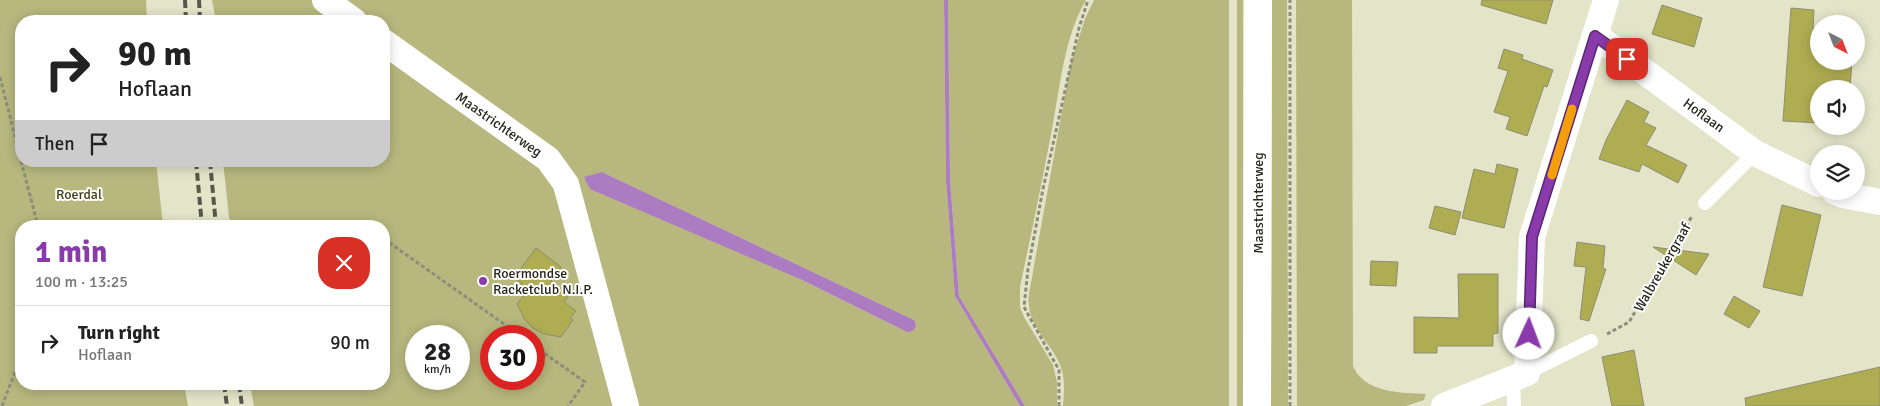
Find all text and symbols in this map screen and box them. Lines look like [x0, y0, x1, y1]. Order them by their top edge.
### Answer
north arrow [1810, 15, 1865, 70]
map controls [1810, 15, 1865, 200]
text: 90 m [118, 32, 192, 75]
icon: right [35, 35, 100, 100]
pin [1606, 38, 1648, 80]
icon: arrive [1613, 45, 1641, 73]
text: Hoflaan [118, 75, 192, 102]
button: sound [1810, 80, 1865, 135]
street label: Maastrichterweg [452, 88, 545, 160]
street label: Hoflaan [1680, 95, 1728, 136]
icon: arrive [85, 130, 113, 158]
text: Then [35, 132, 75, 156]
button: layers [1810, 145, 1865, 200]
street label: Maastrichterweg [1250, 152, 1267, 254]
park label: Roerdal [56, 186, 102, 203]
street label: Walbreukergraaf [1630, 219, 1695, 315]
text: 1 min [35, 234, 107, 271]
button: close [318, 237, 370, 289]
place label: Roermondse Racketclub N.I.P. [493, 265, 593, 298]
text: 100 m · 13:25 [35, 272, 128, 292]
marker: Roermondse Racketclub N.I.P. [477, 275, 489, 287]
position arrow [1502, 307, 1554, 359]
text: Turn right [78, 321, 160, 345]
speed limit sign: 30 [480, 325, 545, 390]
icon: right [35, 329, 63, 357]
text: 90 m [330, 331, 370, 355]
text: 28 [424, 336, 451, 367]
text: Hoflaan [78, 345, 132, 365]
text: km/h [424, 362, 451, 377]

